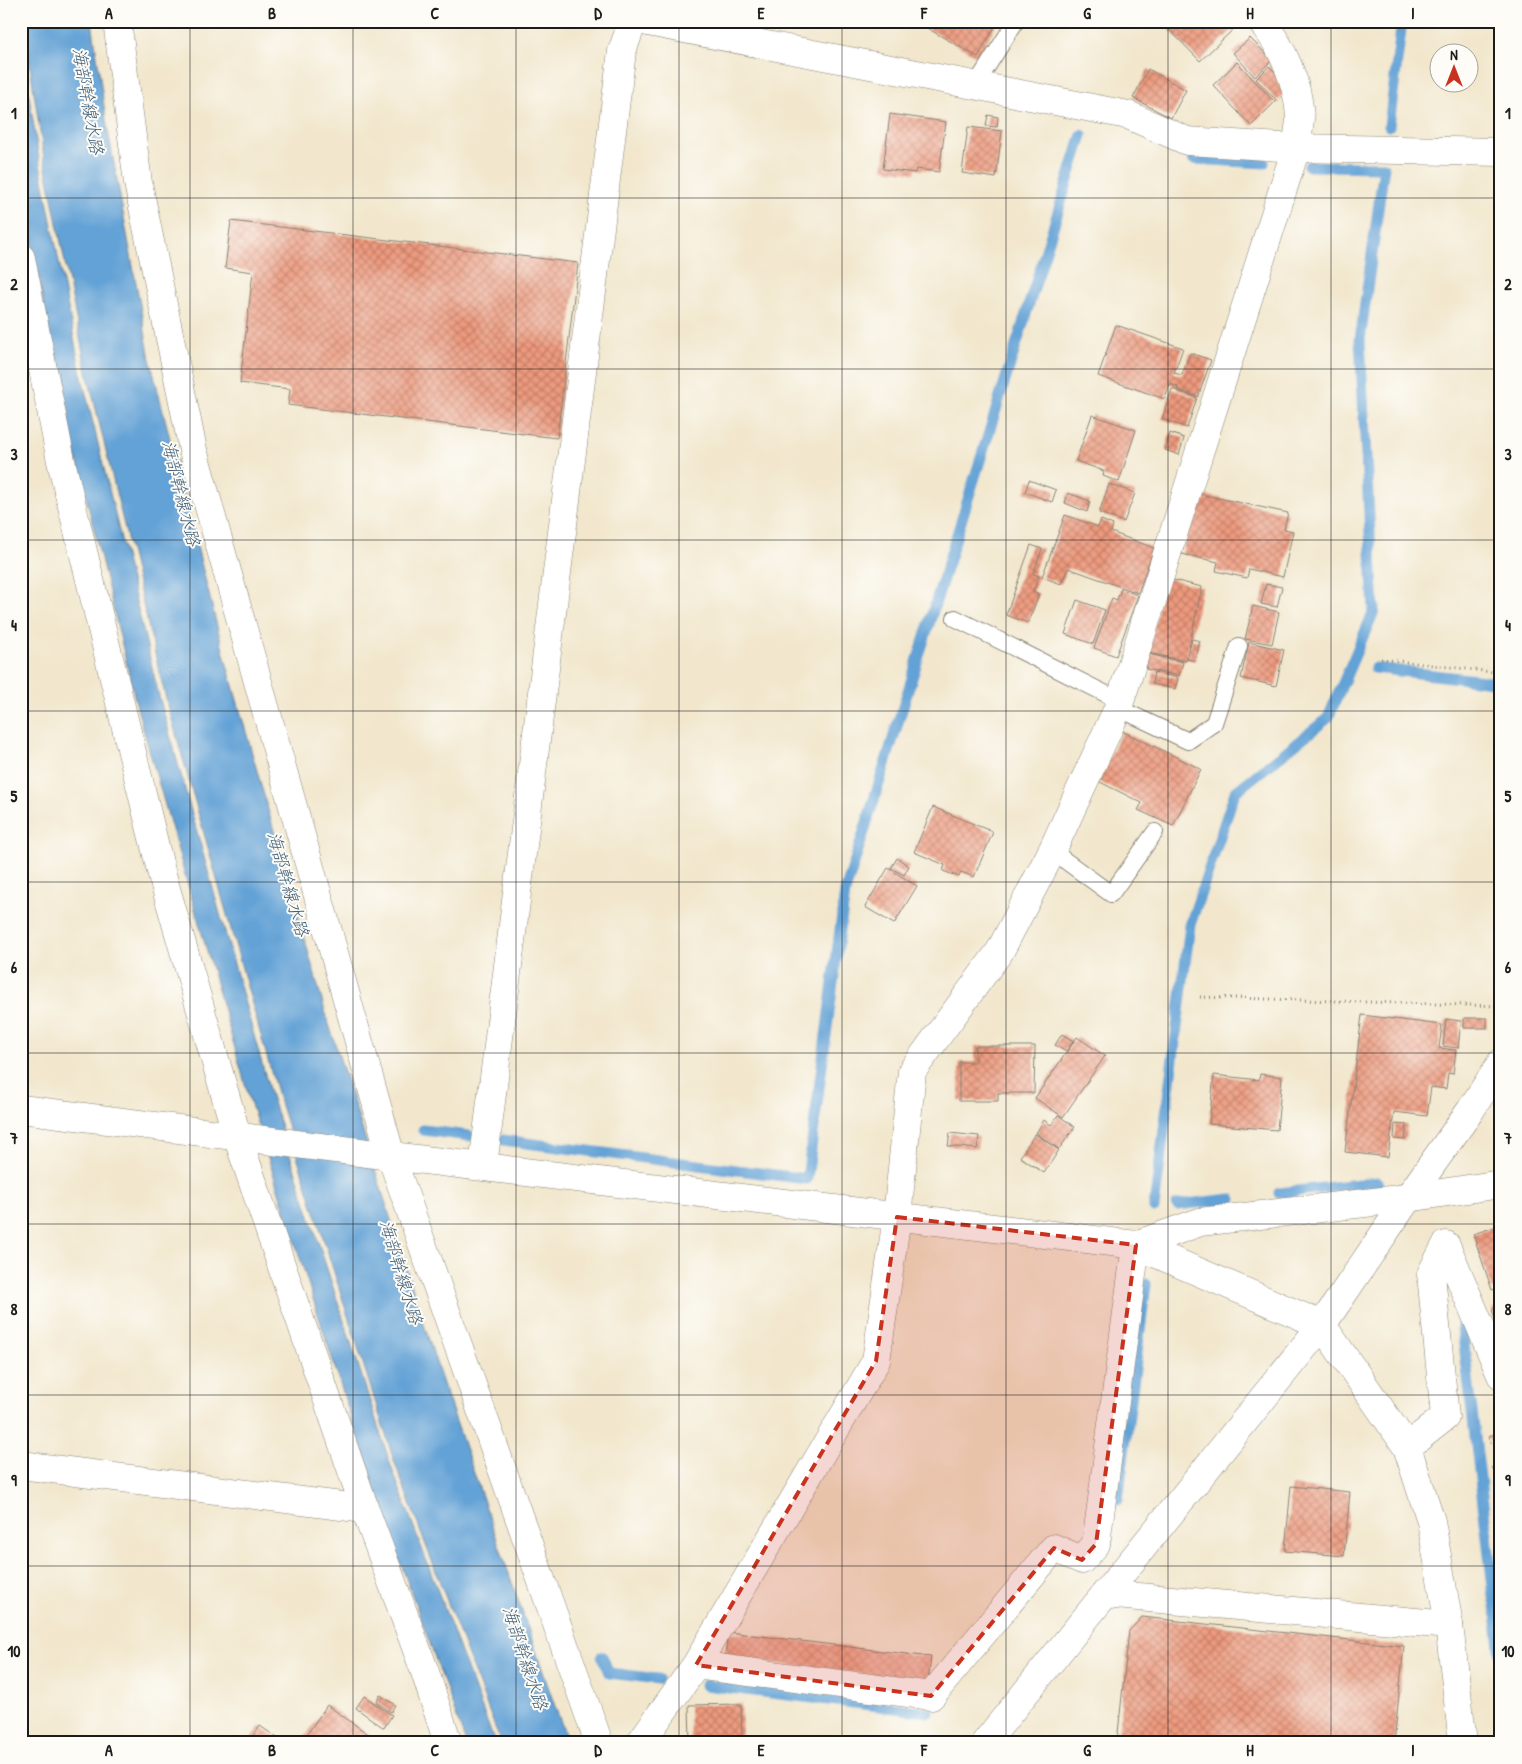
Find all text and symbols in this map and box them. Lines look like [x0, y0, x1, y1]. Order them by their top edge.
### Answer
text: A [105, 2, 113, 24]
text: B [268, 2, 276, 24]
text: C [431, 2, 440, 24]
text: D [594, 2, 602, 24]
text: E [757, 2, 765, 24]
text: F [920, 2, 928, 24]
text: G [1083, 2, 1091, 24]
text: H [1246, 2, 1254, 24]
text: I [1411, 2, 1415, 24]
north arrow [1430, 42, 1480, 92]
text: N [1450, 45, 1458, 64]
water label: 海部幹線水路 [67, 46, 110, 157]
text: 1 [11, 102, 17, 124]
text: 1 [1505, 102, 1511, 124]
text: 2 [10, 273, 18, 295]
text: 2 [1504, 273, 1512, 295]
water label: 海部幹線水路 [156, 437, 207, 549]
text: 3 [10, 443, 18, 465]
text: 3 [1504, 443, 1512, 465]
text: 4 [11, 614, 17, 636]
text: 4 [1505, 614, 1511, 636]
text: 5 [11, 785, 18, 807]
text: 5 [1505, 785, 1512, 807]
water label: 海部幹線水路 [262, 829, 316, 940]
text: 6 [11, 956, 18, 978]
text: 6 [1505, 956, 1512, 978]
text: 7 [9, 1127, 18, 1149]
text: 7 [1503, 1127, 1512, 1149]
water label: 海部幹線水路 [374, 1217, 430, 1328]
text: 8 [11, 1298, 18, 1320]
text: 8 [1505, 1298, 1512, 1320]
text: 9 [11, 1469, 17, 1491]
text: 9 [1505, 1469, 1511, 1491]
water label: 海部幹線水路 [497, 1603, 554, 1714]
text: 10 [8, 1640, 20, 1662]
text: 10 [1502, 1640, 1514, 1662]
text: A [105, 1739, 113, 1761]
text: B [268, 1739, 276, 1761]
text: C [431, 1739, 440, 1761]
text: D [594, 1739, 602, 1761]
text: E [757, 1739, 765, 1761]
text: F [920, 1739, 928, 1761]
text: G [1083, 1739, 1091, 1761]
text: H [1246, 1739, 1254, 1761]
text: I [1411, 1739, 1415, 1761]

